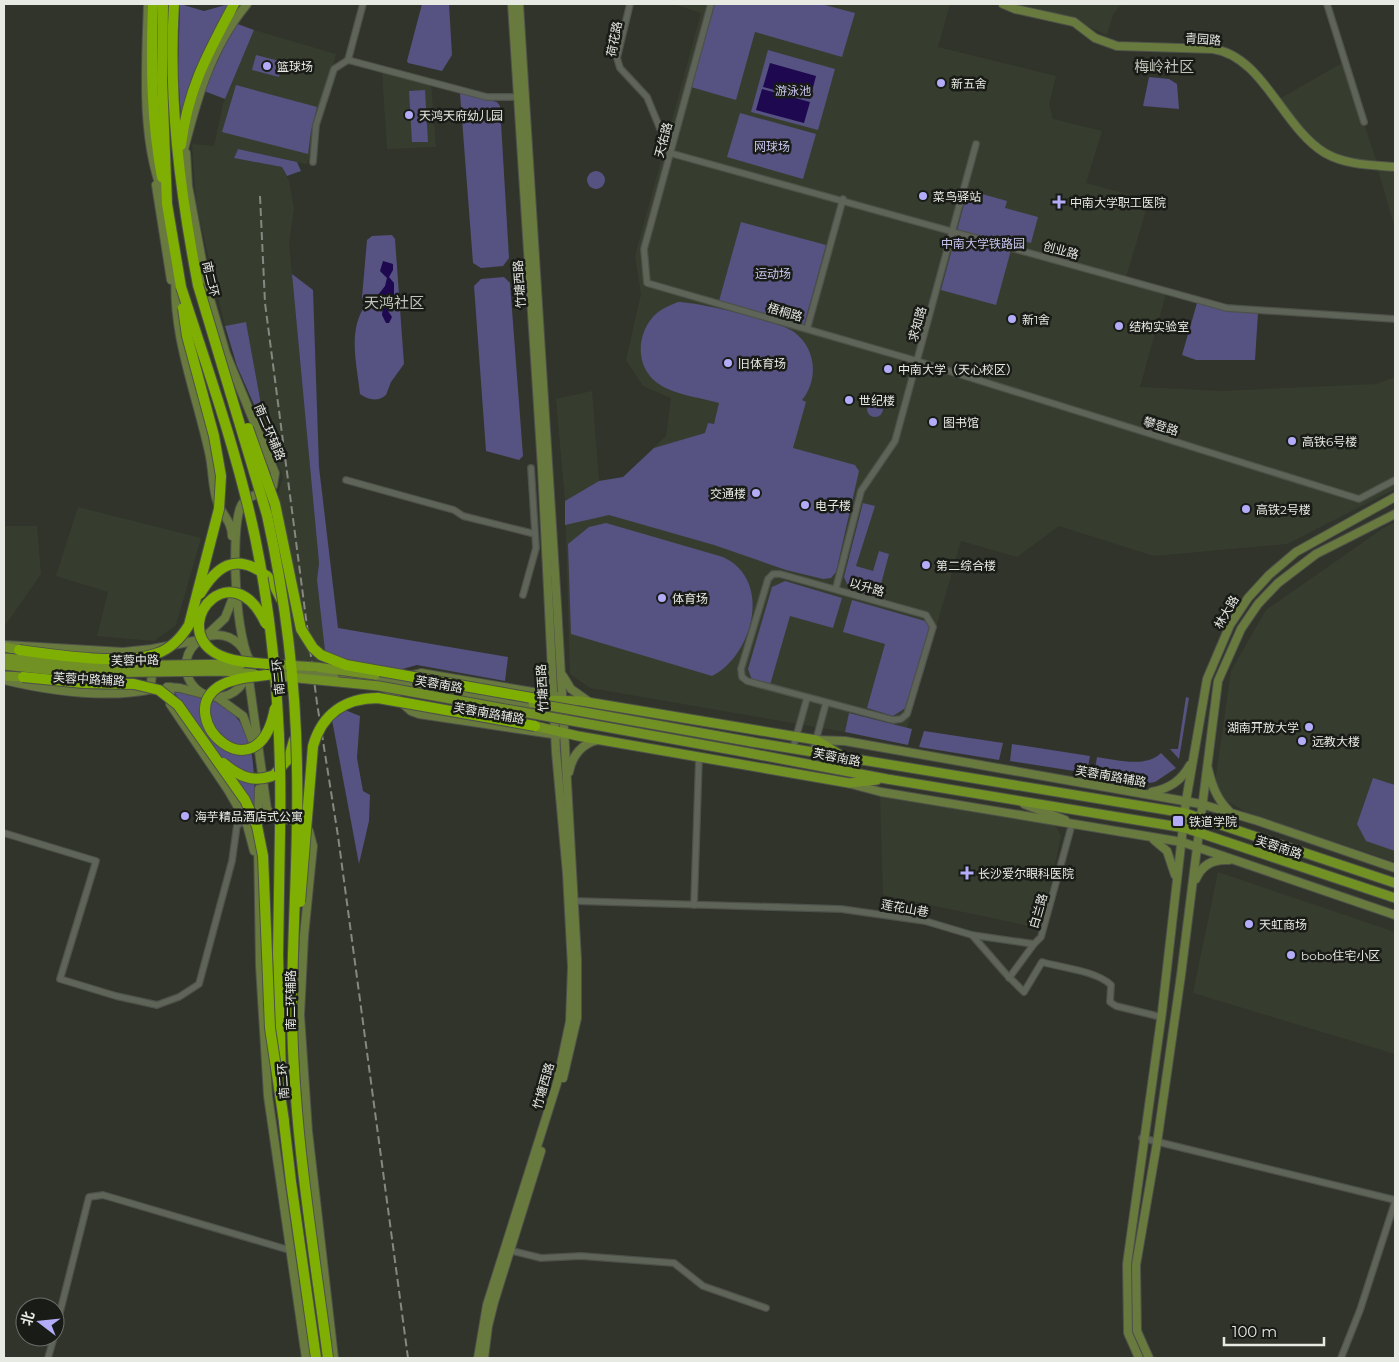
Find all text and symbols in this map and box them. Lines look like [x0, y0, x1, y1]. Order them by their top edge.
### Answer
street label: 荷花路 [603, 20, 625, 58]
street label: 青园路 [1185, 30, 1221, 48]
district label: 梅岭社区 [1134, 57, 1194, 76]
place label: 篮球场 [277, 59, 313, 74]
marker: 篮球场 [261, 60, 273, 72]
place label: 新五舍 [951, 76, 987, 91]
marker: 新五舍 [935, 77, 947, 89]
park label: 游泳池 [775, 83, 811, 98]
place label: 天鸿天府幼儿园 [419, 108, 503, 123]
marker: 天鸿天府幼儿园 [403, 109, 415, 121]
street label: 天佑路 [651, 121, 675, 159]
park label: 网球场 [754, 139, 790, 154]
place label: 菜鸟驿站 [933, 189, 981, 204]
marker: 菜鸟驿站 [917, 190, 929, 202]
marker: 中南大学职工医院 [1052, 195, 1066, 209]
place label: 中南大学职工医院 [1070, 195, 1166, 210]
park label: 中南大学铁路园 [941, 236, 1025, 251]
street label: 创业路 [1042, 238, 1080, 262]
street label: 南二环 [200, 260, 222, 298]
street label: 竹塘西路 [510, 260, 528, 308]
park label: 运动场 [755, 266, 791, 281]
district label: 天鸿社区 [364, 293, 424, 312]
street label: 梧桐路 [766, 300, 804, 324]
street label: 求知路 [905, 305, 929, 343]
place label: 新1舍 [1022, 312, 1050, 327]
marker: 新1舍 [1006, 313, 1018, 325]
place label: 结构实验室 [1129, 319, 1189, 334]
marker: 结构实验室 [1113, 320, 1125, 332]
place label: 旧体育场 [738, 356, 786, 371]
marker: 旧体育场 [722, 357, 734, 369]
place label: 中南大学（天心校区） [898, 362, 1018, 377]
marker: 中南大学（天心校区） [882, 363, 894, 375]
place label: 世纪楼 [859, 393, 895, 408]
marker: 世纪楼 [843, 394, 855, 406]
street label: 南二环辅路 [251, 401, 289, 463]
street label: 攀登路 [1142, 414, 1180, 438]
place label: 图书馆 [943, 415, 979, 430]
marker: 图书馆 [927, 416, 939, 428]
place label: 高铁6号楼 [1302, 434, 1357, 449]
marker: 高铁6号楼 [1286, 435, 1298, 447]
place label: 交通楼 [710, 486, 746, 501]
marker: 交通楼 [750, 487, 762, 499]
place label: 电子楼 [815, 498, 851, 513]
marker: 电子楼 [799, 499, 811, 511]
place label: 高铁2号楼 [1256, 502, 1311, 517]
marker: 高铁2号楼 [1240, 503, 1252, 515]
place label: 第二综合楼 [936, 558, 996, 573]
marker: 第二综合楼 [920, 559, 932, 571]
street label: 以升路 [848, 575, 886, 599]
place label: 体育场 [672, 591, 708, 606]
marker: 体育场 [656, 592, 668, 604]
street label: 林大路 [1211, 593, 1241, 631]
street label: 芙蓉中路 [111, 652, 159, 668]
street label: 南二环 [269, 658, 287, 696]
street label: 竹塘西路 [533, 664, 551, 712]
street label: 芙蓉中路辅路 [53, 670, 125, 688]
street label: 芙蓉南路 [414, 672, 464, 696]
street label: 芙蓉南路辅路 [452, 699, 526, 727]
place label: 湖南开放大学 [1227, 720, 1299, 735]
marker: 湖南开放大学 [1303, 721, 1315, 733]
place label: 远教大楼 [1312, 734, 1360, 749]
marker: 远教大楼 [1296, 735, 1308, 747]
street label: 芙蓉南路 [812, 745, 862, 769]
street label: 芙蓉南路辅路 [1074, 762, 1148, 790]
place label: 海芋精品酒店式公寓 [195, 809, 303, 824]
marker: 海芋精品酒店式公寓 [179, 810, 191, 822]
marker: 铁道学院 [1171, 814, 1185, 828]
place label: 铁道学院 [1189, 814, 1237, 829]
street label: 芙蓉南路 [1254, 832, 1304, 862]
marker: 长沙爱尔眼科医院 [960, 866, 974, 880]
place label: 长沙爱尔眼科医院 [978, 866, 1074, 881]
street label: 白兰路 [1026, 892, 1050, 930]
street label: 莲花山巷 [880, 896, 930, 920]
place label: 天虹商场 [1259, 917, 1307, 932]
marker: 天虹商场 [1243, 918, 1255, 930]
place label: bobo住宅小区 [1301, 948, 1380, 963]
marker: bobo住宅小区 [1285, 949, 1297, 961]
street label: 南二环辅路 [283, 970, 298, 1030]
street label: 竹塘西路 [529, 1061, 557, 1111]
street label: 南二环 [274, 1063, 292, 1099]
north arrow [15, 1297, 65, 1347]
text: 北 [17, 1309, 38, 1328]
scale bar [1224, 1314, 1324, 1346]
text: 100 m [1232, 1322, 1277, 1341]

